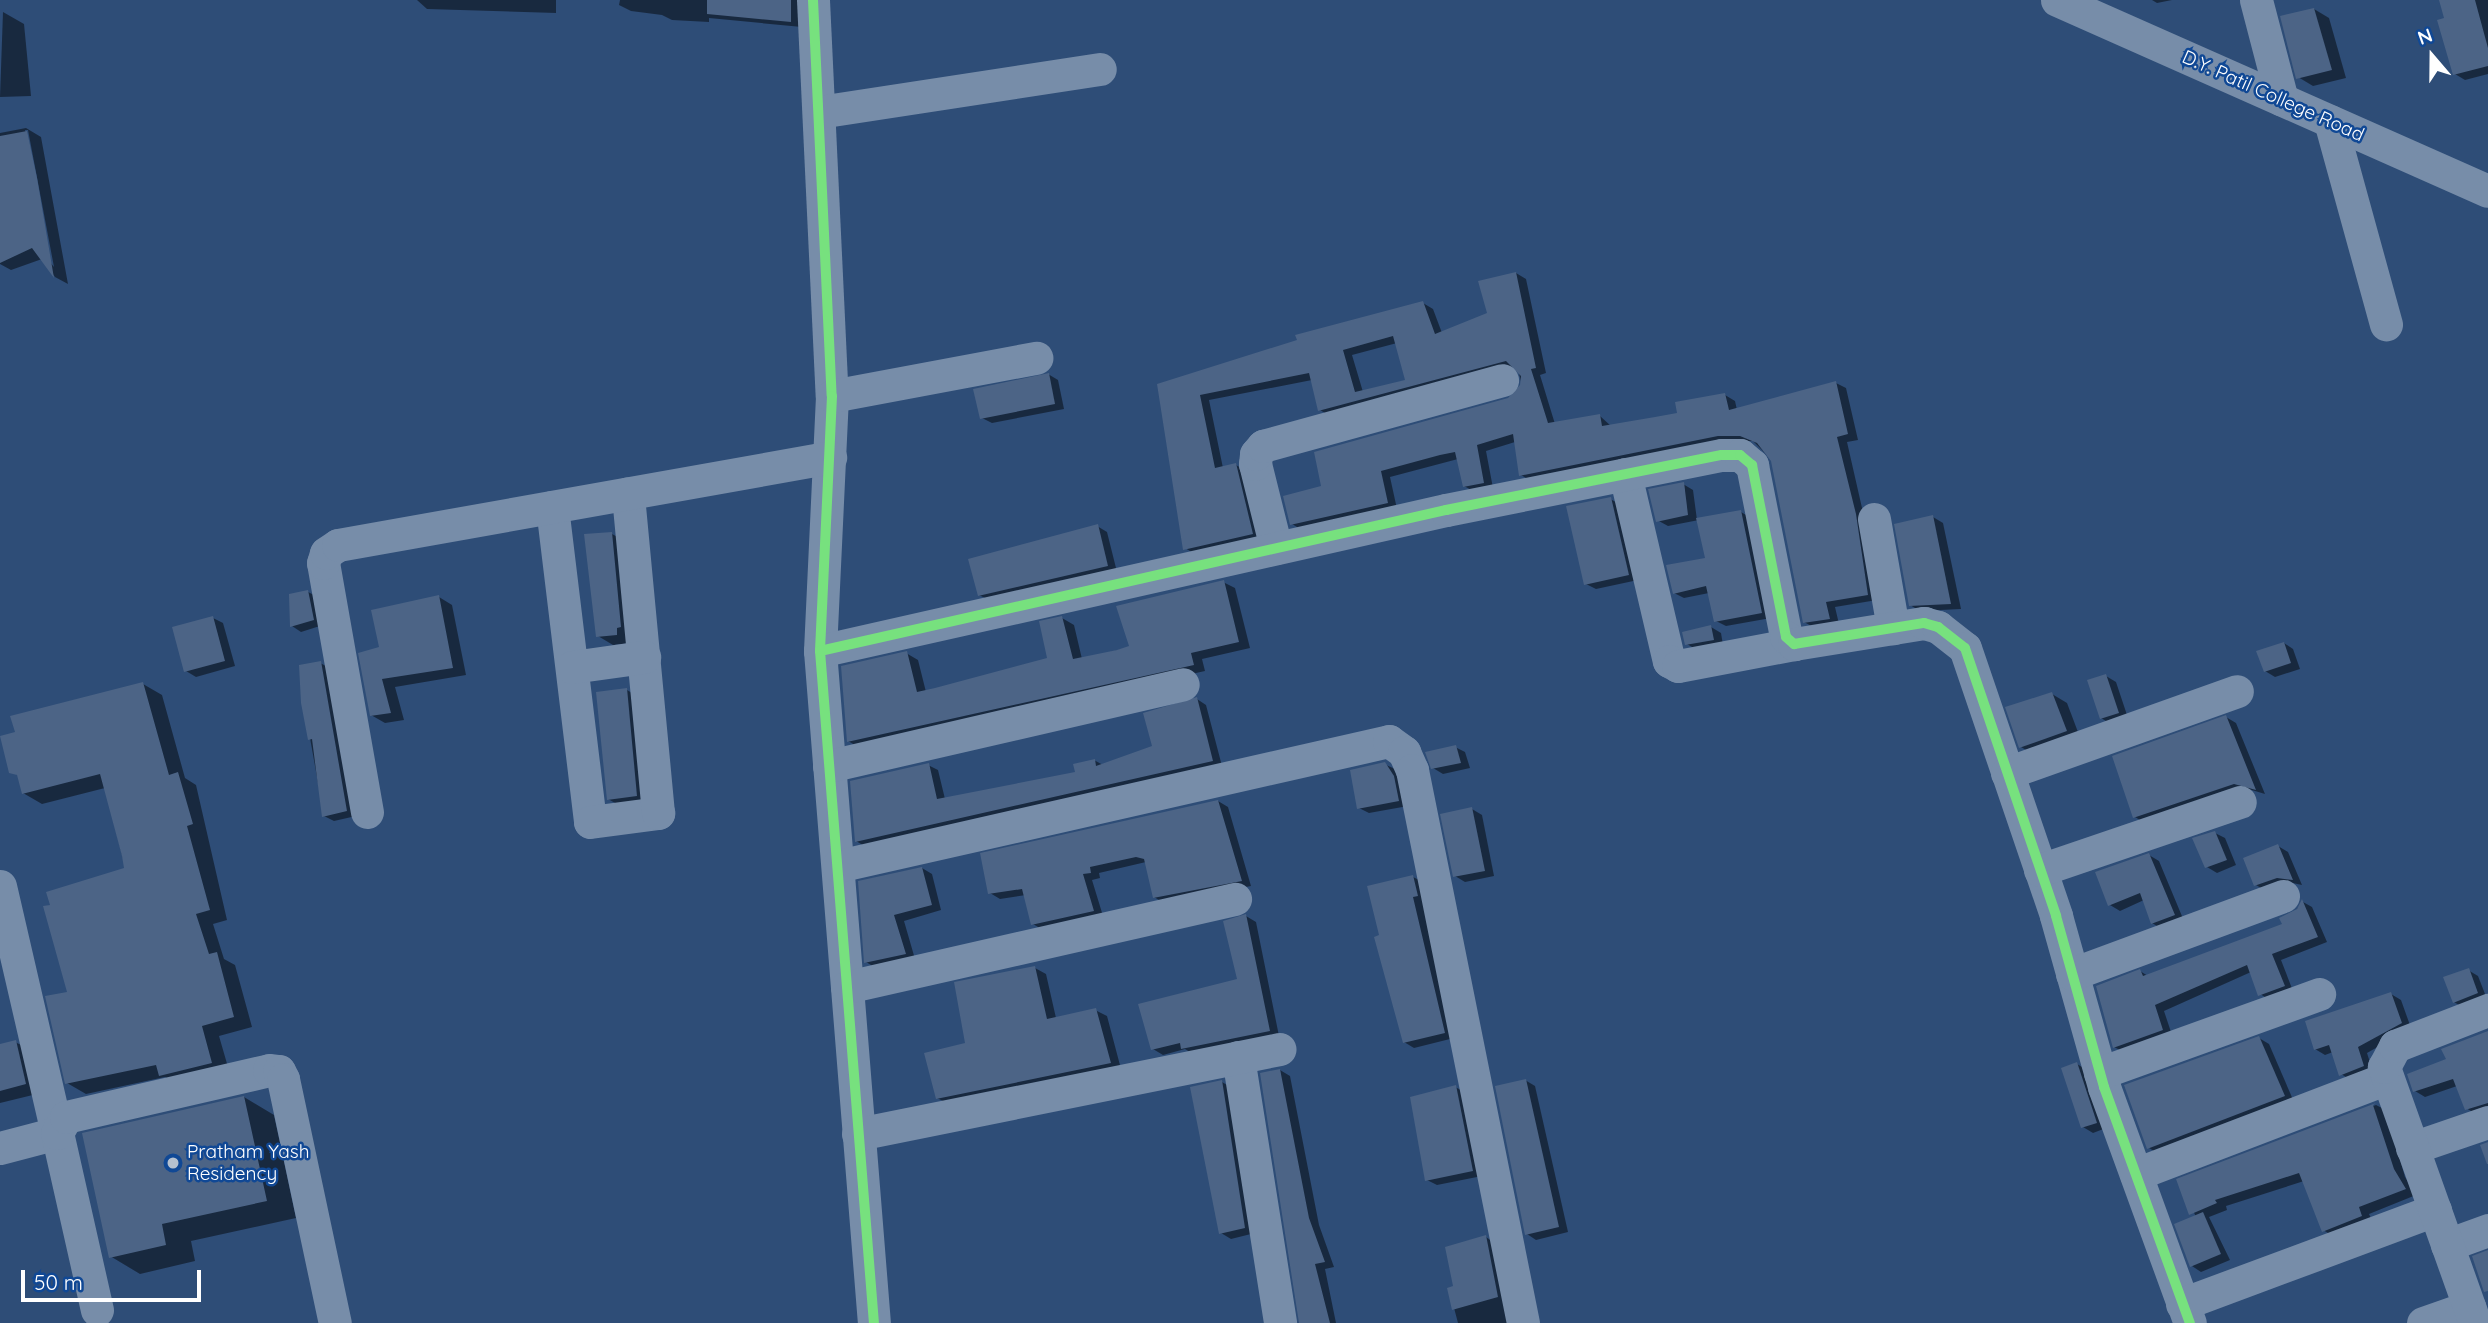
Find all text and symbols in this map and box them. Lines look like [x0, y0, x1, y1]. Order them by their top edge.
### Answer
north arrow [2397, 21, 2467, 91]
text: N [2414, 23, 2435, 50]
street label: D.Y. Patil College Road [2178, 46, 2368, 146]
place label: Pratham Yash Residency [187, 1141, 309, 1185]
marker: Pratham Yash Residency [165, 1155, 181, 1171]
scale bar [24, 1256, 205, 1300]
text: 50 m [34, 1269, 83, 1295]

